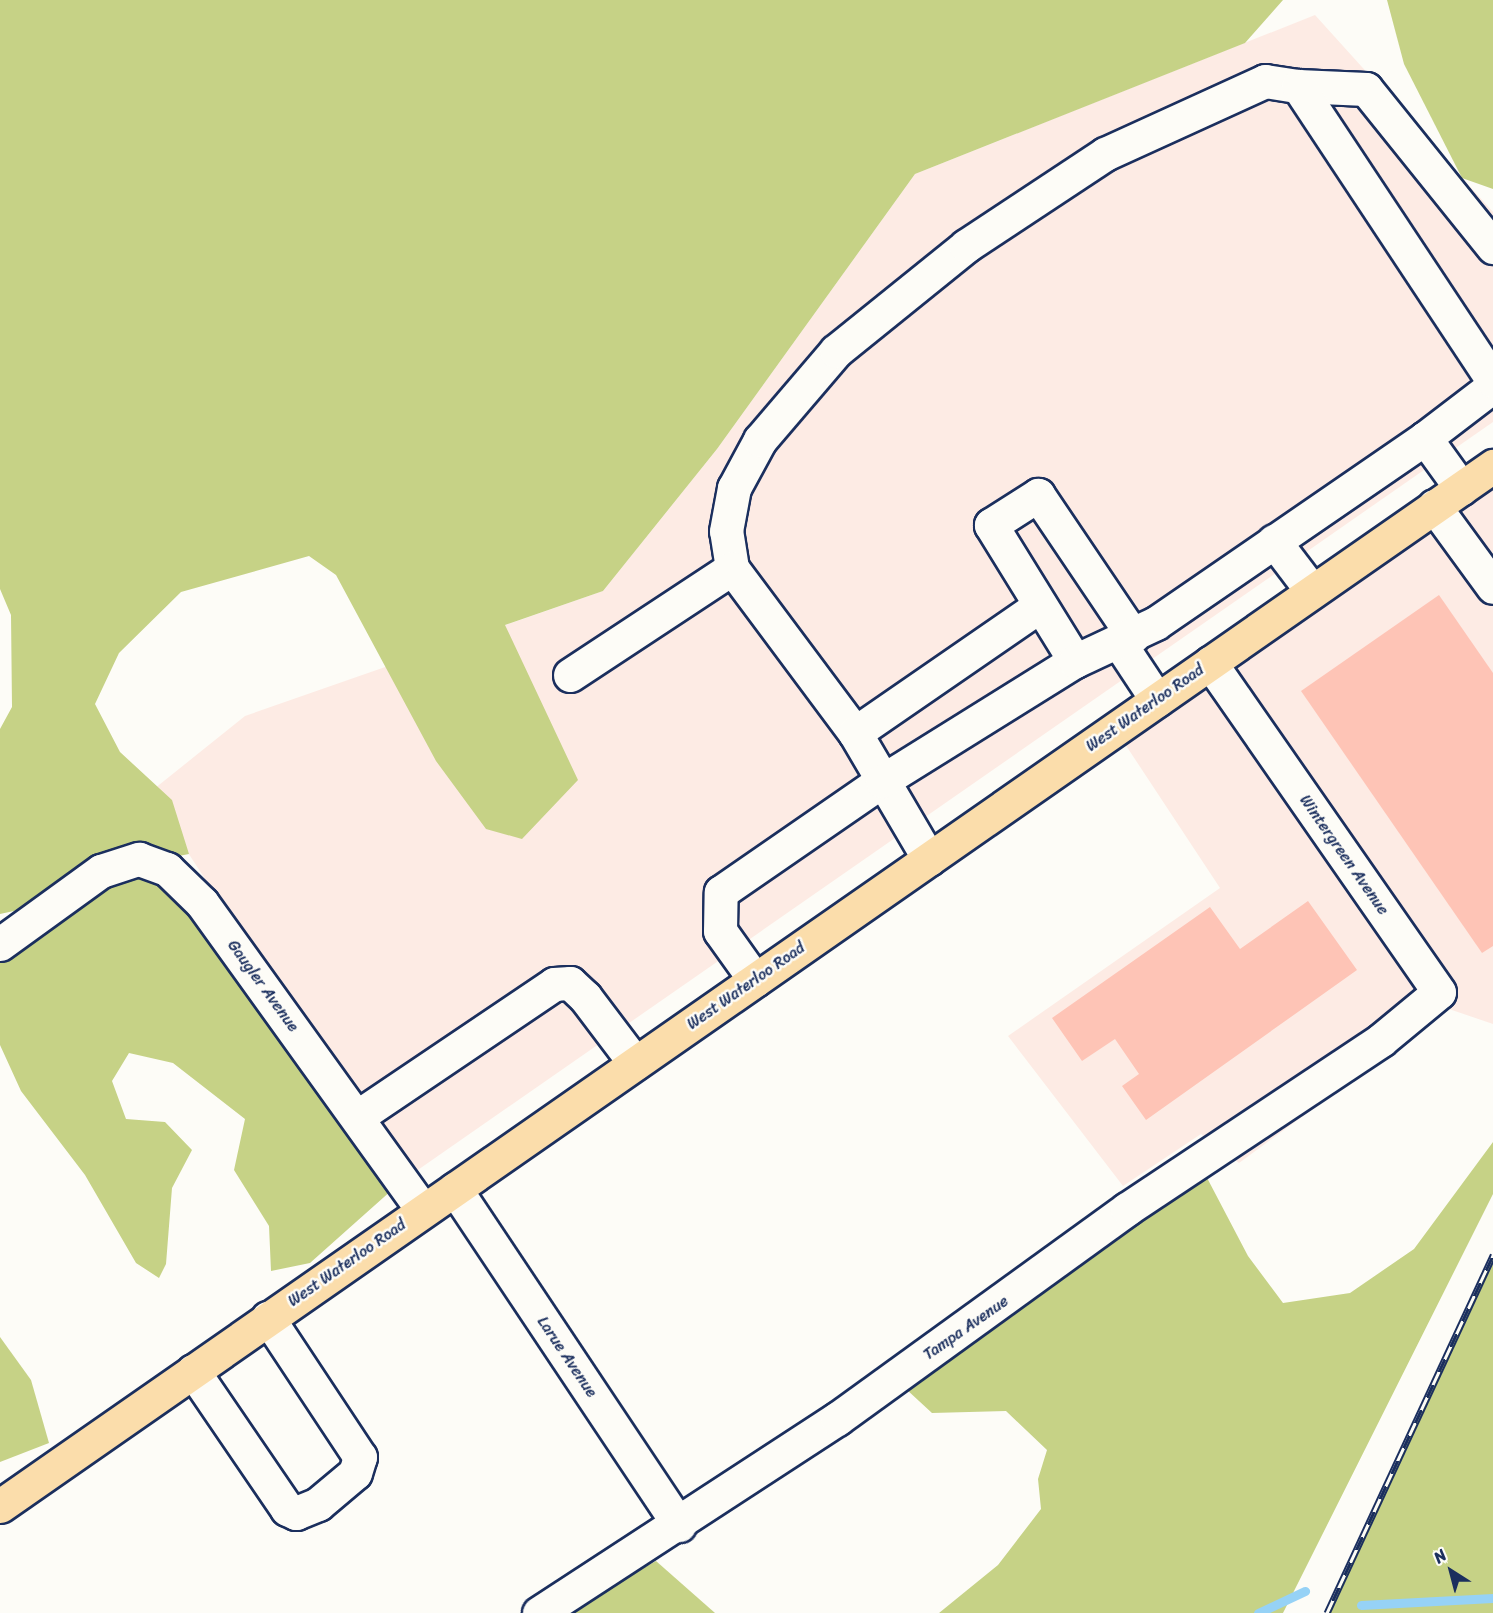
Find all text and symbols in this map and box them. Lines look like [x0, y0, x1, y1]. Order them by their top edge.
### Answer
street label: West Waterloo Road [1082, 660, 1208, 756]
street label: Wintergreen Avenue [1296, 791, 1392, 919]
street label: Gaugler Avenue [223, 936, 303, 1036]
street label: West Waterloo Road [683, 938, 809, 1034]
street label: West Waterloo Road [284, 1215, 410, 1311]
street label: Tampa Avenue [920, 1292, 1012, 1364]
street label: Larue Avenue [533, 1313, 601, 1401]
north arrow [1421, 1541, 1481, 1601]
text: N [1427, 1541, 1453, 1571]

